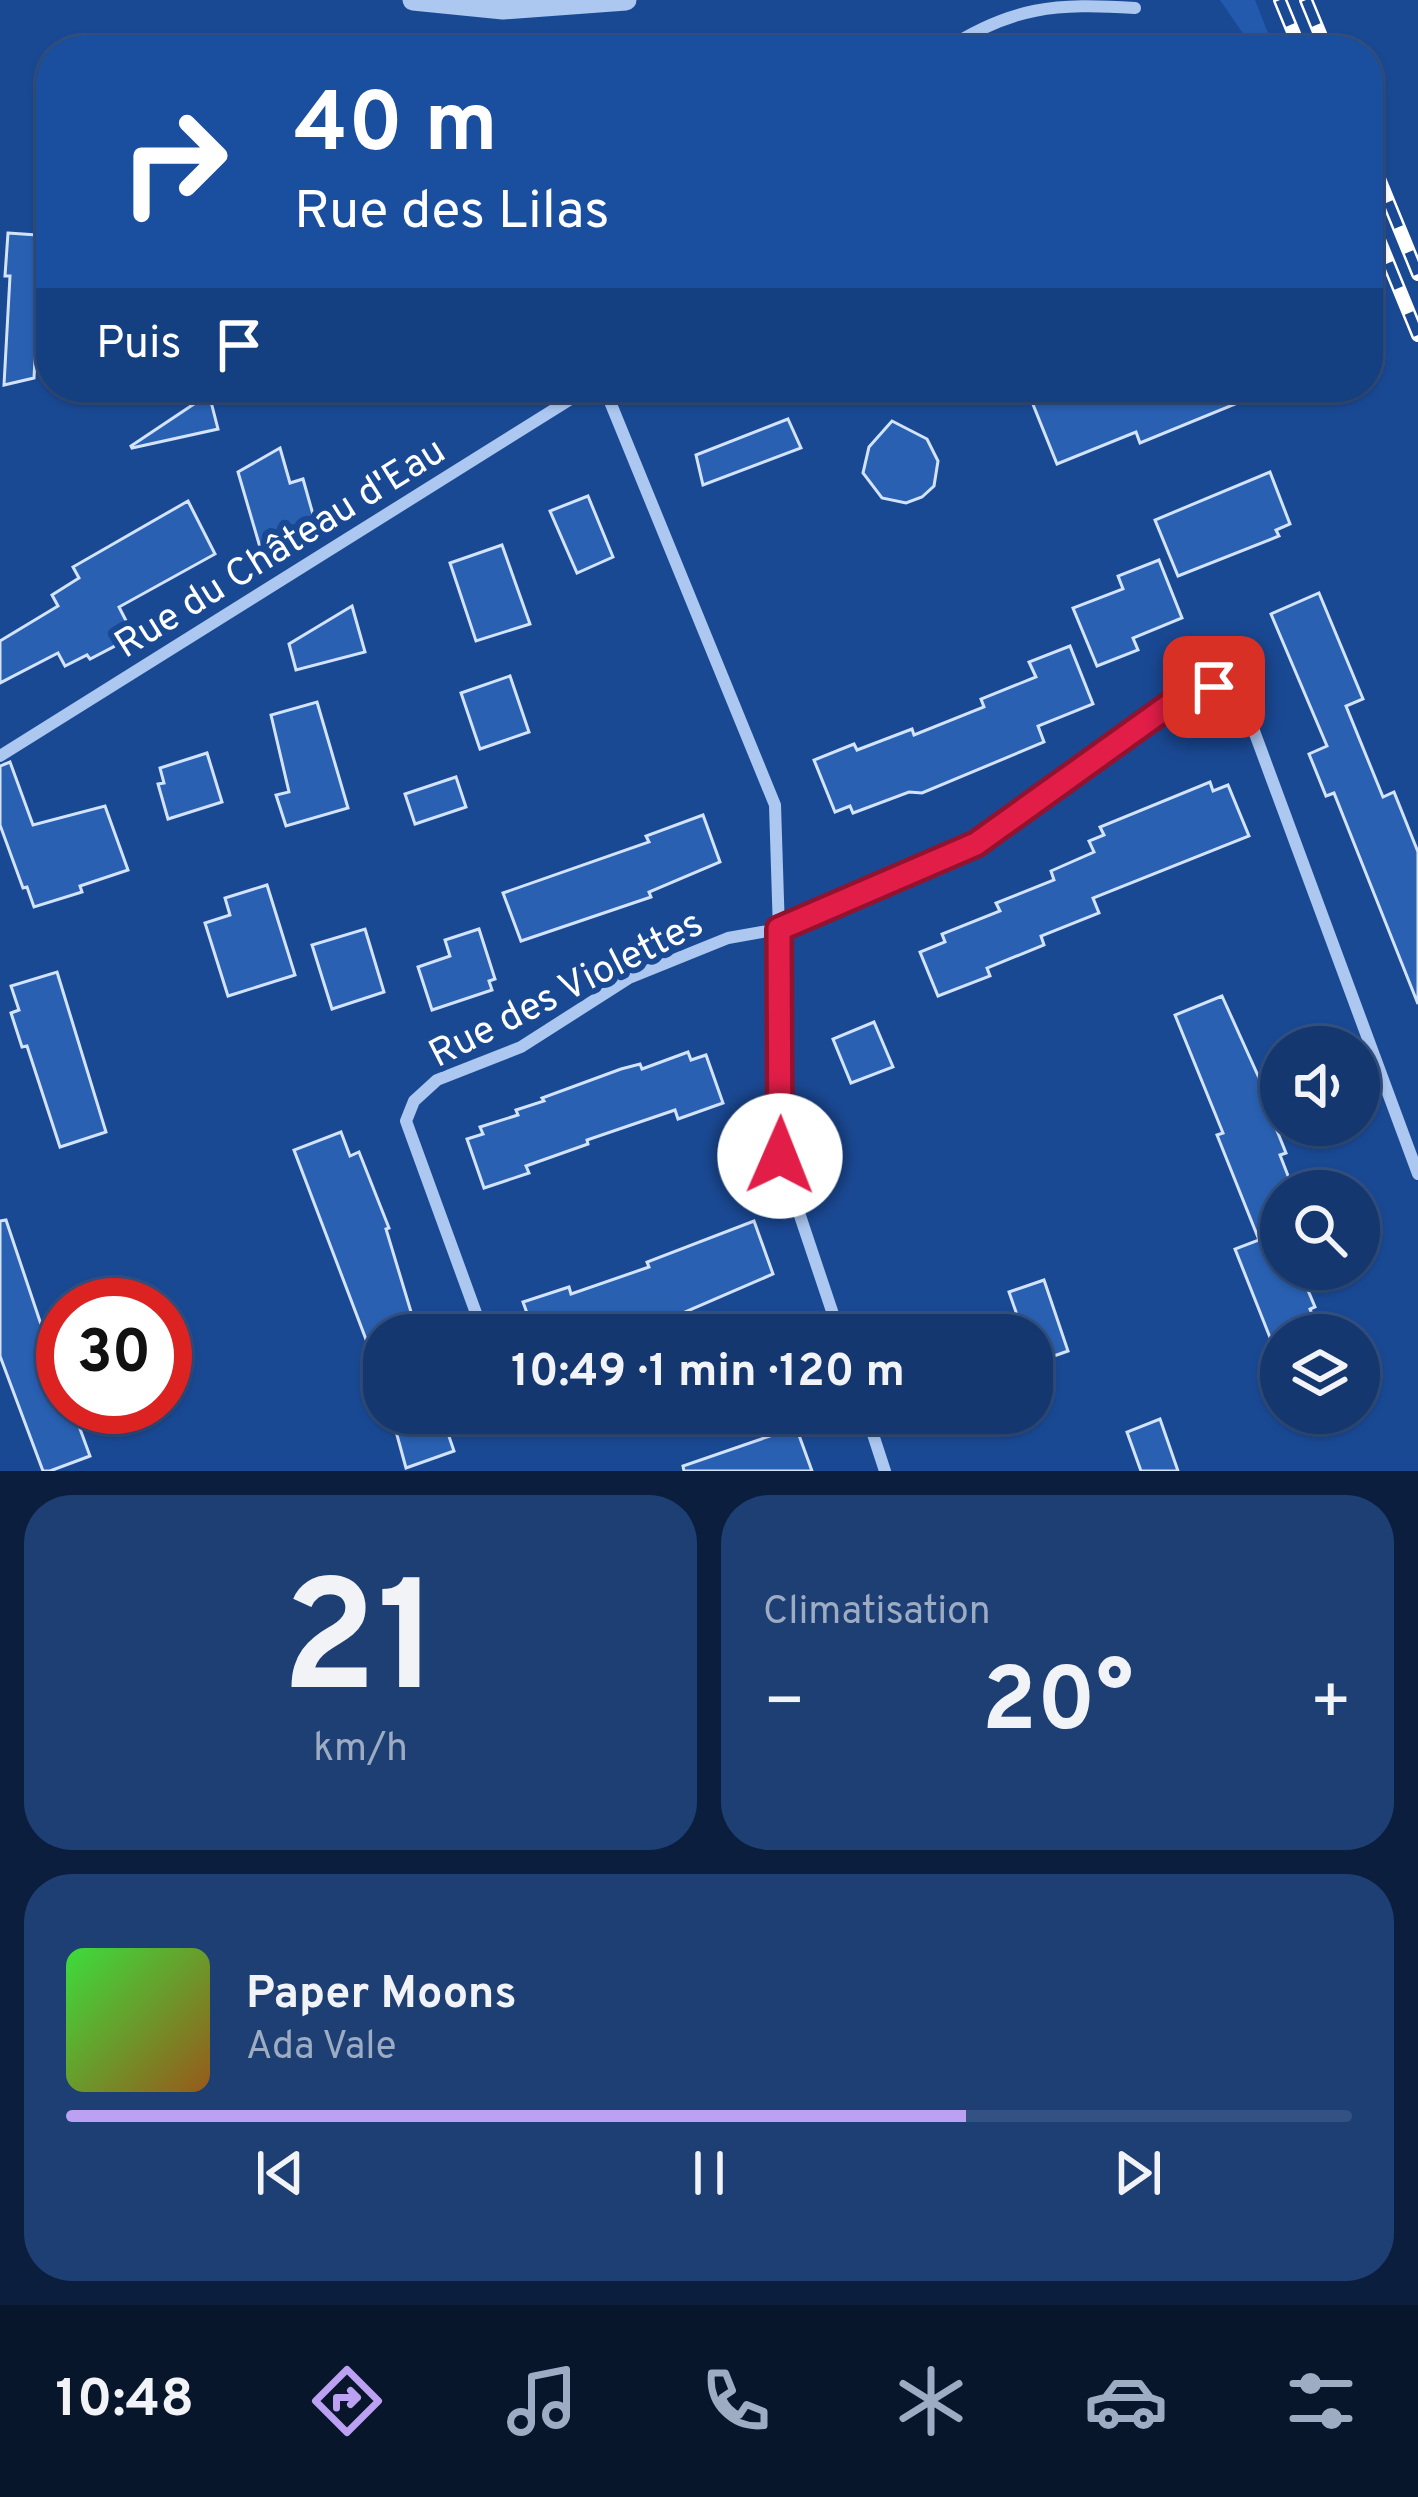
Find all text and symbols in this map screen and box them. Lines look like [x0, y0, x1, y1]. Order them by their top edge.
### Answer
text: 40 m [294, 75, 498, 181]
icon: right [96, 84, 252, 240]
text: Rue des Lilas [294, 179, 610, 248]
icon: arrive [206, 312, 272, 378]
text: Puis [96, 317, 182, 374]
street label: Rue du Château d'Eau [107, 428, 456, 671]
pin [1163, 636, 1265, 738]
icon: arrive [1181, 654, 1247, 720]
street label: Rue des Violettes [422, 901, 712, 1081]
map controls [1260, 1026, 1380, 1434]
button: sound [1260, 1026, 1380, 1146]
position arrow [717, 1093, 843, 1219]
button: search [1260, 1170, 1380, 1290]
speed limit sign: 30 [36, 1278, 192, 1434]
button: layers [1260, 1314, 1380, 1434]
text: 10:49 · 1 min · 120 m [511, 1345, 905, 1402]
text: 21 [282, 1549, 439, 1747]
text: Climatisation [763, 1589, 991, 1638]
text: 20° [982, 1649, 1133, 1762]
text: − [763, 1664, 806, 1747]
text: + [1309, 1664, 1352, 1747]
text: km/h [313, 1726, 408, 1775]
text: Paper Moons [246, 1967, 517, 2024]
text: Ada Vale [246, 2024, 397, 2073]
icon: previous [247, 2140, 313, 2206]
icon: pause [676, 2140, 742, 2206]
icon: next [1105, 2140, 1171, 2206]
icon: directions [305, 2359, 389, 2443]
icon: music [500, 2359, 584, 2443]
icon: phone [694, 2359, 778, 2443]
icon: climate [889, 2359, 973, 2443]
icon: car [1084, 2359, 1168, 2443]
icon: filters [1279, 2359, 1363, 2443]
text: 10:48 [55, 2367, 194, 2436]

